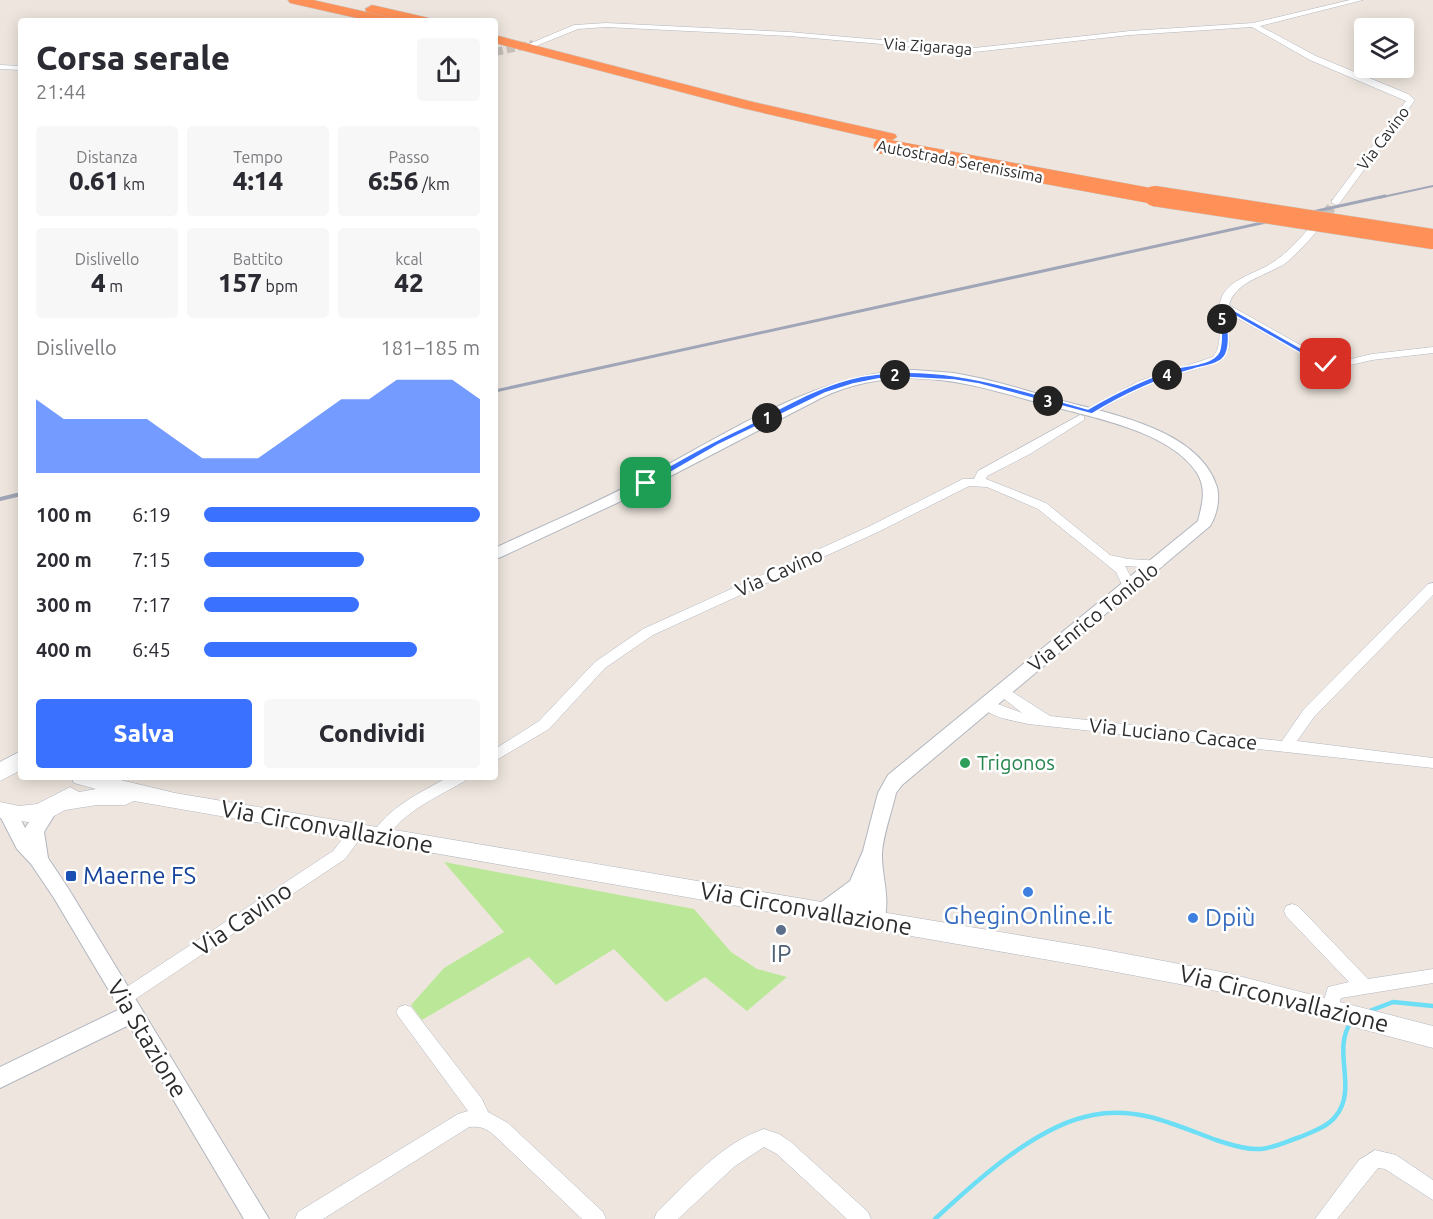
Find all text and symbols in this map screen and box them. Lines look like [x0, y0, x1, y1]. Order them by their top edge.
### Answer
map controls [1354, 18, 1414, 78]
button: layers [1354, 18, 1414, 78]
street label: Via Zigaraga [883, 34, 973, 58]
button: share [417, 38, 480, 101]
text: Corsa serale [36, 39, 230, 76]
text: 21:44 [36, 80, 86, 103]
street label: Via Cavino [1353, 103, 1413, 173]
street label: Autostrada Serenissima [875, 136, 1045, 186]
text: Distanza [76, 148, 138, 166]
text: Tempo [233, 148, 283, 166]
text: Passo [389, 148, 429, 166]
text: 0.61 [69, 166, 119, 195]
text: 4:14 [233, 166, 283, 195]
text: 6:56 [368, 166, 418, 195]
text: km [119, 175, 145, 193]
text: /km [418, 175, 450, 193]
text: Dislivello [75, 250, 139, 268]
text: Battito [233, 250, 283, 268]
text: kcal [395, 250, 423, 268]
text: 4 [91, 268, 106, 297]
text: 157 [218, 268, 262, 297]
text: 42 [394, 268, 424, 297]
text: m [106, 277, 123, 295]
text: bpm [262, 277, 298, 295]
pin: 5 [1207, 304, 1237, 334]
text: 5 [1217, 310, 1227, 328]
text: Dislivello [36, 336, 117, 359]
text: 181–185 m [381, 336, 480, 359]
pin [1300, 338, 1351, 389]
icon: check [1309, 347, 1342, 380]
pin: 2 [880, 360, 910, 390]
pin: 4 [1152, 360, 1182, 390]
text: 2 [890, 366, 900, 384]
text: 4 [1162, 366, 1172, 384]
pin: 3 [1033, 386, 1063, 416]
text: 3 [1043, 392, 1053, 410]
pin: 1 [752, 403, 782, 433]
text: 1 [762, 409, 772, 427]
pin [620, 457, 671, 508]
icon: arrive [629, 466, 662, 499]
text: 100 m [36, 503, 92, 526]
text: 6:19 [132, 503, 171, 526]
street label: Via Cavino [731, 542, 826, 601]
text: 200 m [36, 548, 92, 571]
text: 7:15 [132, 548, 171, 571]
street label: Via Enrico Toniolo [1023, 557, 1162, 676]
text: 300 m [36, 593, 92, 616]
text: 7:17 [132, 593, 171, 616]
text: 400 m [36, 638, 92, 661]
text: 6:45 [132, 638, 171, 661]
button: Salva [36, 699, 252, 768]
button: Condividi [264, 699, 480, 768]
street label: Via Luciano Cacace [1088, 713, 1258, 754]
place label: Trigonos [977, 751, 1055, 774]
marker: Trigonos [958, 756, 972, 770]
street label: Via Circonvallazione [219, 795, 435, 858]
place label: Maerne FS [83, 862, 196, 889]
marker: Maerne FS [64, 869, 78, 883]
street label: Via Cavino [189, 876, 297, 961]
street label: Via Circonvallazione [698, 877, 914, 940]
marker: GheginOnline.it [1021, 885, 1035, 899]
place label: GheginOnline.it [944, 902, 1113, 929]
place label: Dpiù [1205, 904, 1256, 931]
marker: Dpiù [1186, 911, 1200, 925]
marker: IP [774, 923, 788, 937]
place label: IP [771, 940, 791, 967]
street label: Via Circonvallazione [1177, 959, 1392, 1038]
street label: Via Stazione [102, 975, 193, 1102]

